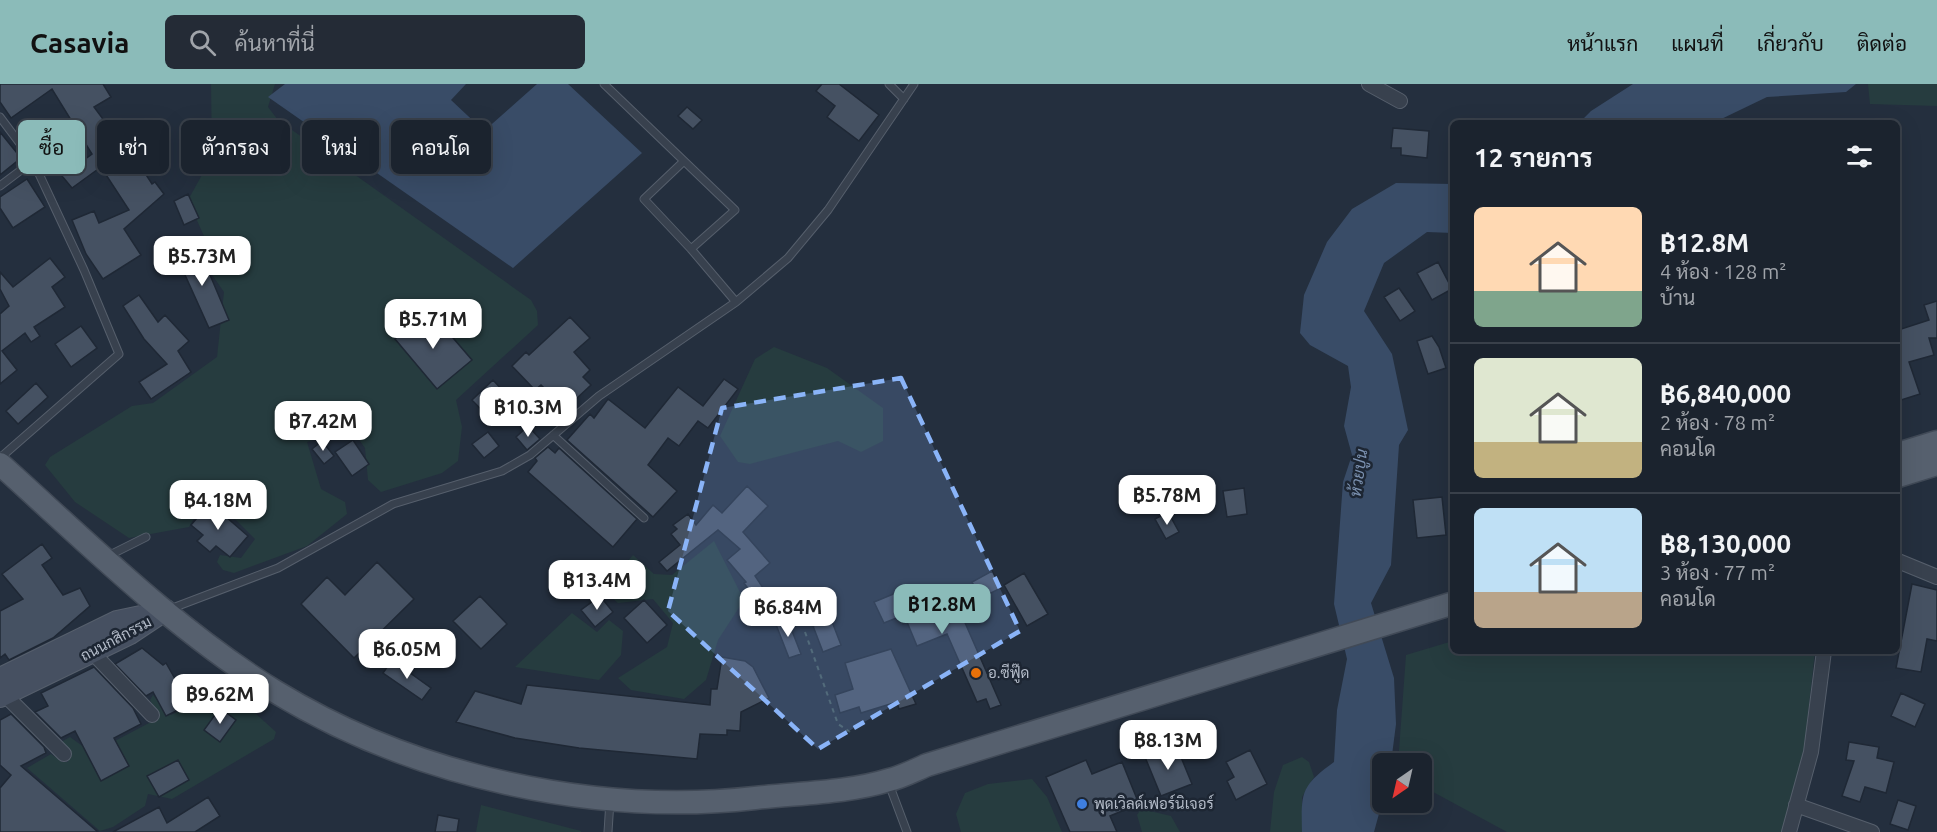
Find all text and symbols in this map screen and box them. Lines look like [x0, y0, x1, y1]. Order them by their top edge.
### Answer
search box [165, 15, 585, 69]
icon: search [186, 26, 219, 59]
text: Casavia [30, 27, 129, 58]
text: ค้นหาที่นี่ [234, 30, 315, 55]
text: หน้าแรก [1567, 31, 1638, 55]
text: แผนที่ [1671, 31, 1724, 55]
text: เกี่ยวกับ [1757, 31, 1824, 55]
text: ติดต่อ [1857, 31, 1907, 55]
chip: ซื้อ [18, 120, 85, 174]
chip: เช่า [97, 120, 169, 174]
chip: ตัวกรอง [181, 120, 290, 174]
chip: ใหม่ [302, 120, 379, 174]
chip: คอนโด [391, 120, 491, 174]
icon: filters [1843, 140, 1876, 173]
text: 12 รายการ [1474, 143, 1593, 172]
text: ฿12.8M [1660, 228, 1749, 257]
icon: home [1522, 231, 1594, 303]
pin: ฿5.73M [153, 236, 251, 287]
text: ฿5.73M [168, 244, 236, 267]
text: 4 ห้อง · 128 m² [1660, 260, 1786, 283]
text: บ้าน [1660, 286, 1695, 309]
pin: ฿5.71M [384, 299, 482, 350]
text: ฿5.71M [399, 307, 467, 330]
text: ฿6,840,000 [1660, 379, 1791, 408]
icon: home [1522, 382, 1594, 454]
pin: ฿10.3M [479, 387, 577, 438]
text: ฿10.3M [494, 395, 562, 418]
pin: ฿7.42M [274, 401, 372, 452]
text: ฿7.42M [289, 409, 357, 432]
text: 2 ห้อง · 78 m² [1660, 411, 1775, 434]
text: คอนโด [1660, 437, 1716, 460]
water label: ห้วยปูน [1344, 448, 1373, 499]
pin: ฿5.78M [1118, 475, 1216, 526]
pin: ฿4.18M [169, 480, 267, 531]
text: ฿5.78M [1133, 483, 1201, 506]
text: ฿4.18M [184, 488, 252, 511]
text: ฿8,130,000 [1660, 529, 1791, 558]
icon: home [1522, 532, 1594, 604]
pin: ฿13.4M [548, 560, 646, 611]
text: 3 ห้อง · 77 m² [1660, 561, 1775, 584]
text: ฿13.4M [563, 568, 631, 591]
pin: ฿12.8M [893, 584, 991, 635]
pin: ฿6.84M [739, 587, 837, 638]
text: คอนโด [1660, 587, 1716, 610]
text: ฿12.8M [908, 592, 976, 615]
text: ฿6.84M [754, 595, 822, 618]
street label: ถนนกสิกรรม [78, 613, 154, 664]
pin: ฿6.05M [358, 629, 456, 680]
text: ฿6.05M [373, 637, 441, 660]
place label: อ.ซีฟู๊ด [988, 663, 1029, 683]
marker: อ.ซีฟู๊ด [969, 666, 983, 680]
pin: ฿9.62M [171, 674, 269, 725]
text: ฿9.62M [186, 682, 254, 705]
pin: ฿8.13M [1119, 720, 1217, 771]
text: ฿8.13M [1134, 728, 1202, 751]
north arrow [1372, 753, 1432, 813]
map controls [1372, 753, 1432, 813]
place label: พุดเวิลด์เฟอร์นิเจอร์ [1094, 794, 1214, 815]
marker: พุดเวิลด์เฟอร์นิเจอร์ [1075, 797, 1089, 811]

